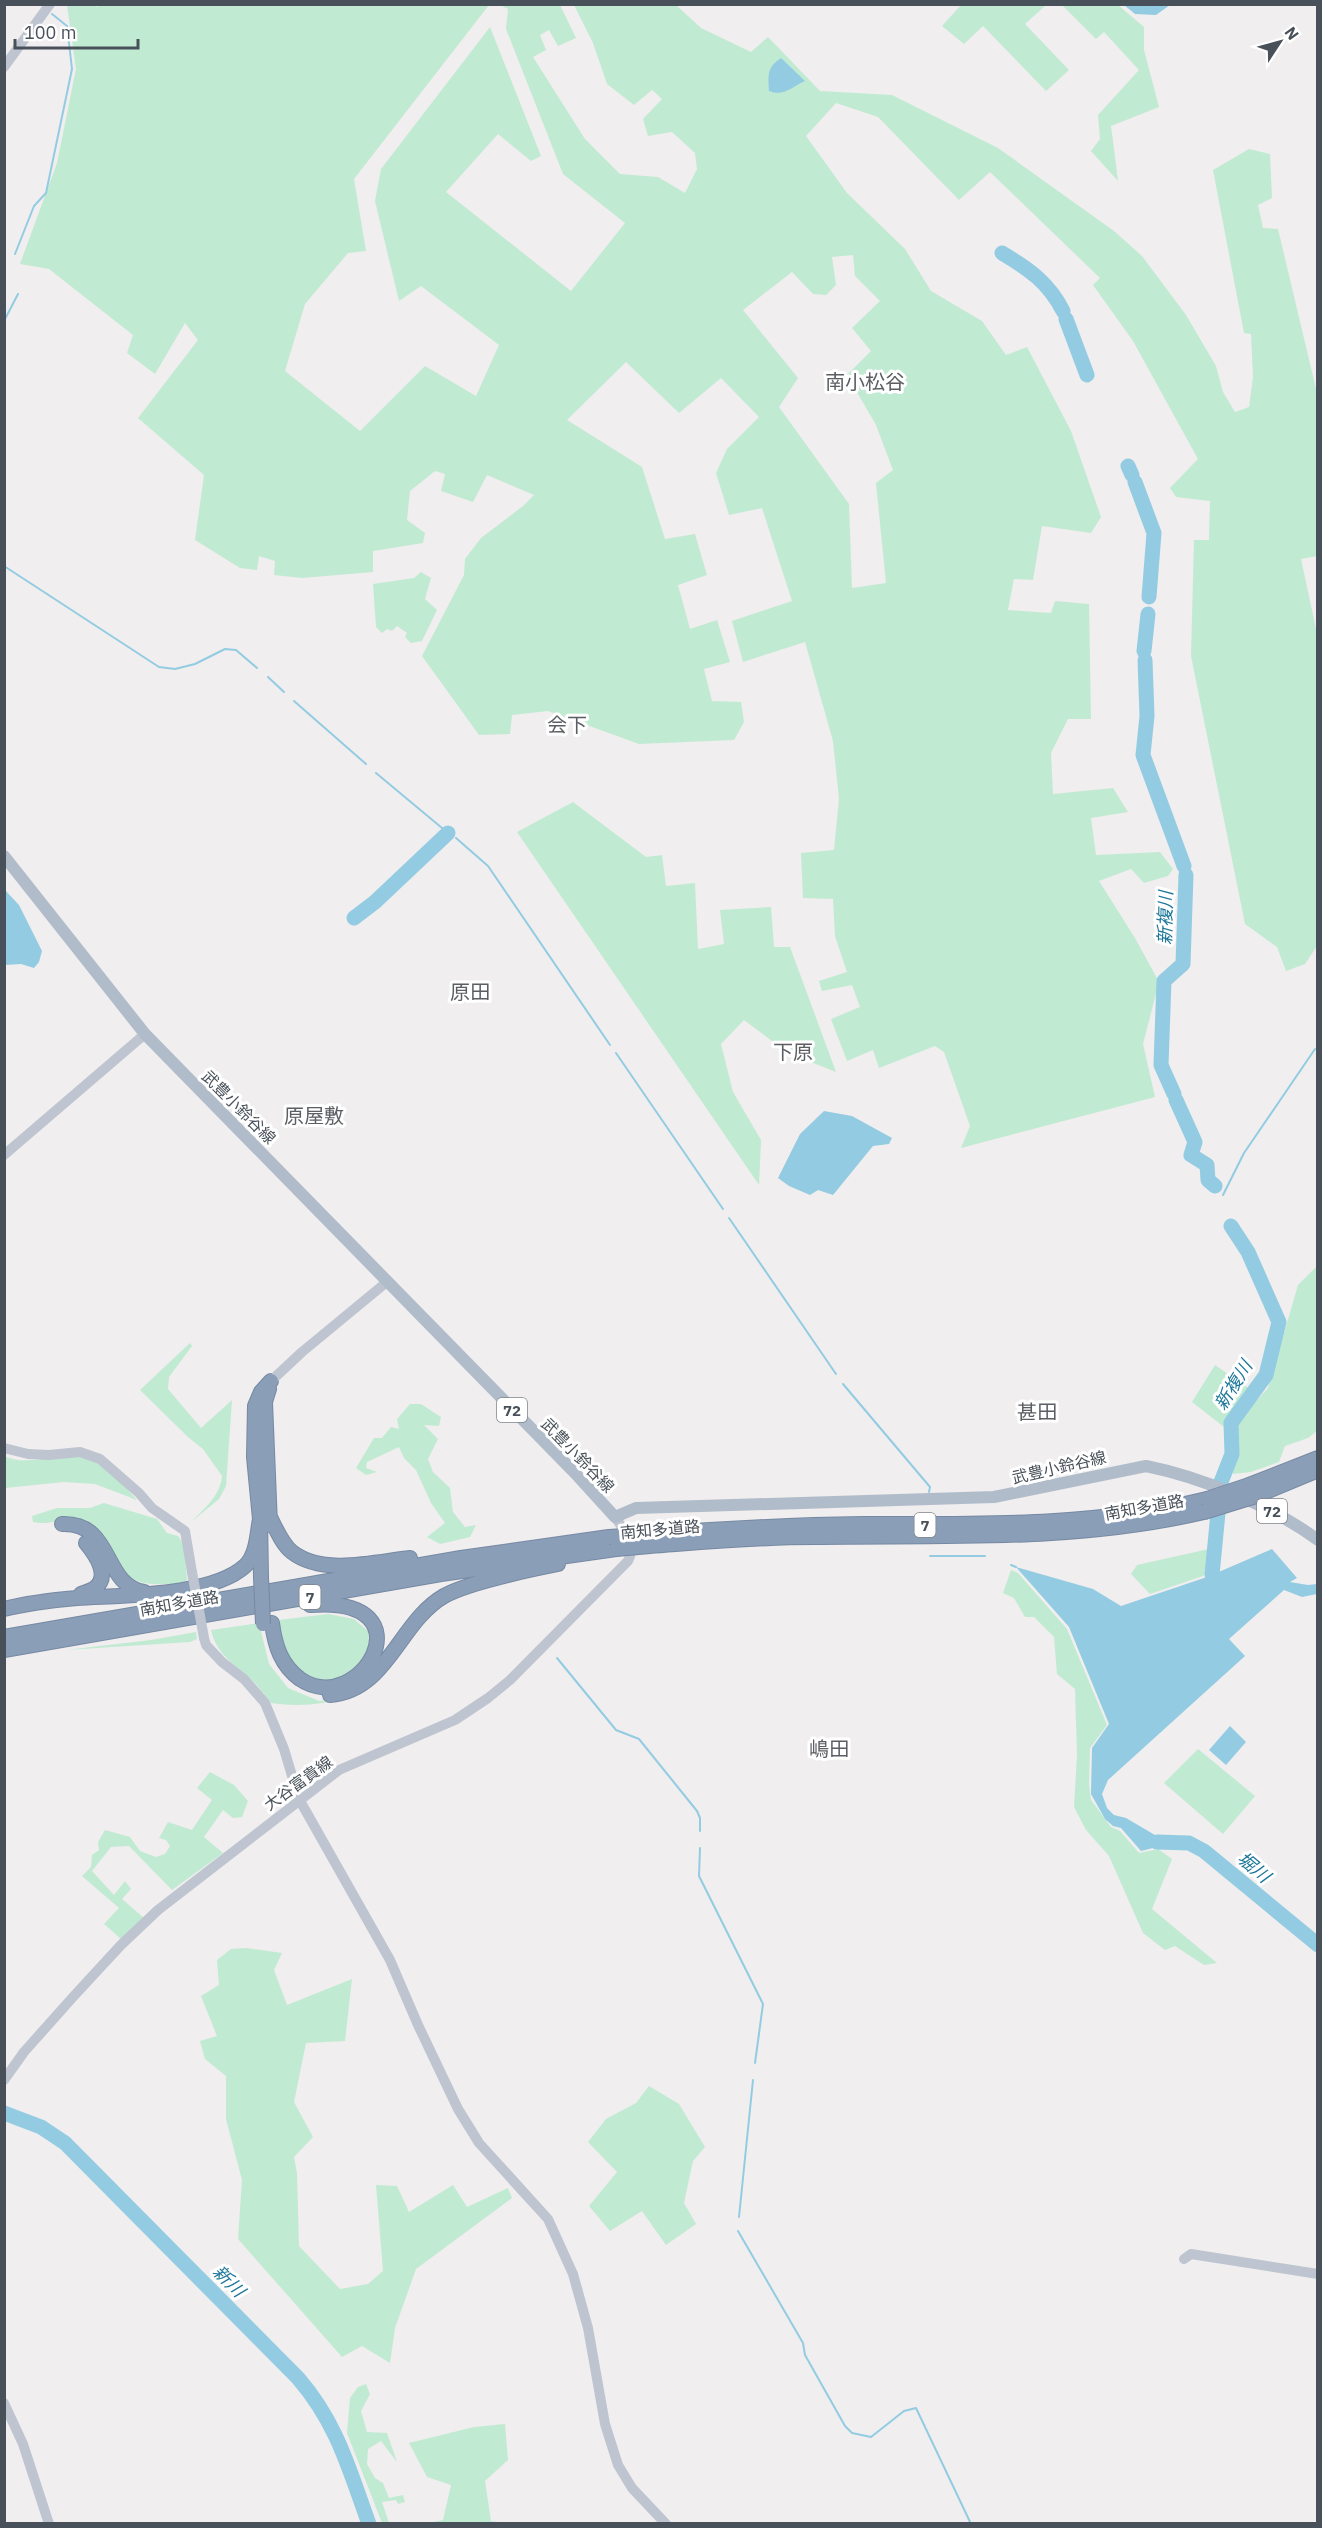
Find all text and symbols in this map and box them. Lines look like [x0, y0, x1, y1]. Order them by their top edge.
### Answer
scale bar [15, 12, 138, 50]
north arrow [1250, 12, 1310, 72]
text: 100 m [24, 21, 76, 44]
text: N [1281, 23, 1304, 44]
district label: 南小松谷 [825, 368, 905, 395]
district label: 会下 [547, 711, 587, 738]
water label: 新複川 [1153, 889, 1177, 945]
district label: 原田 [450, 978, 490, 1005]
district label: 下原 [773, 1038, 813, 1065]
street label: 武豊小鈴谷線 [198, 1066, 280, 1148]
district label: 原屋敷 [284, 1102, 344, 1129]
water label: 新複川 [1209, 1354, 1258, 1414]
road number: 72 [497, 1398, 527, 1422]
district label: 甚田 [1017, 1398, 1057, 1425]
street label: 武豊小鈴谷線 [537, 1414, 619, 1496]
street label: 武豊小鈴谷線 [1010, 1446, 1108, 1488]
street label: 南知多道路 [1103, 1490, 1185, 1524]
road number: 72 [1257, 1499, 1287, 1523]
road number: 7 [914, 1513, 936, 1537]
street label: 南知多道路 [619, 1516, 701, 1542]
road number: 7 [300, 1585, 320, 1609]
street label: 南知多道路 [138, 1586, 220, 1620]
district label: 嶋田 [809, 1735, 849, 1762]
street label: 大谷富貴線 [260, 1751, 336, 1815]
water label: 堀川 [1233, 1847, 1277, 1889]
water label: 新川 [208, 2260, 251, 2303]

